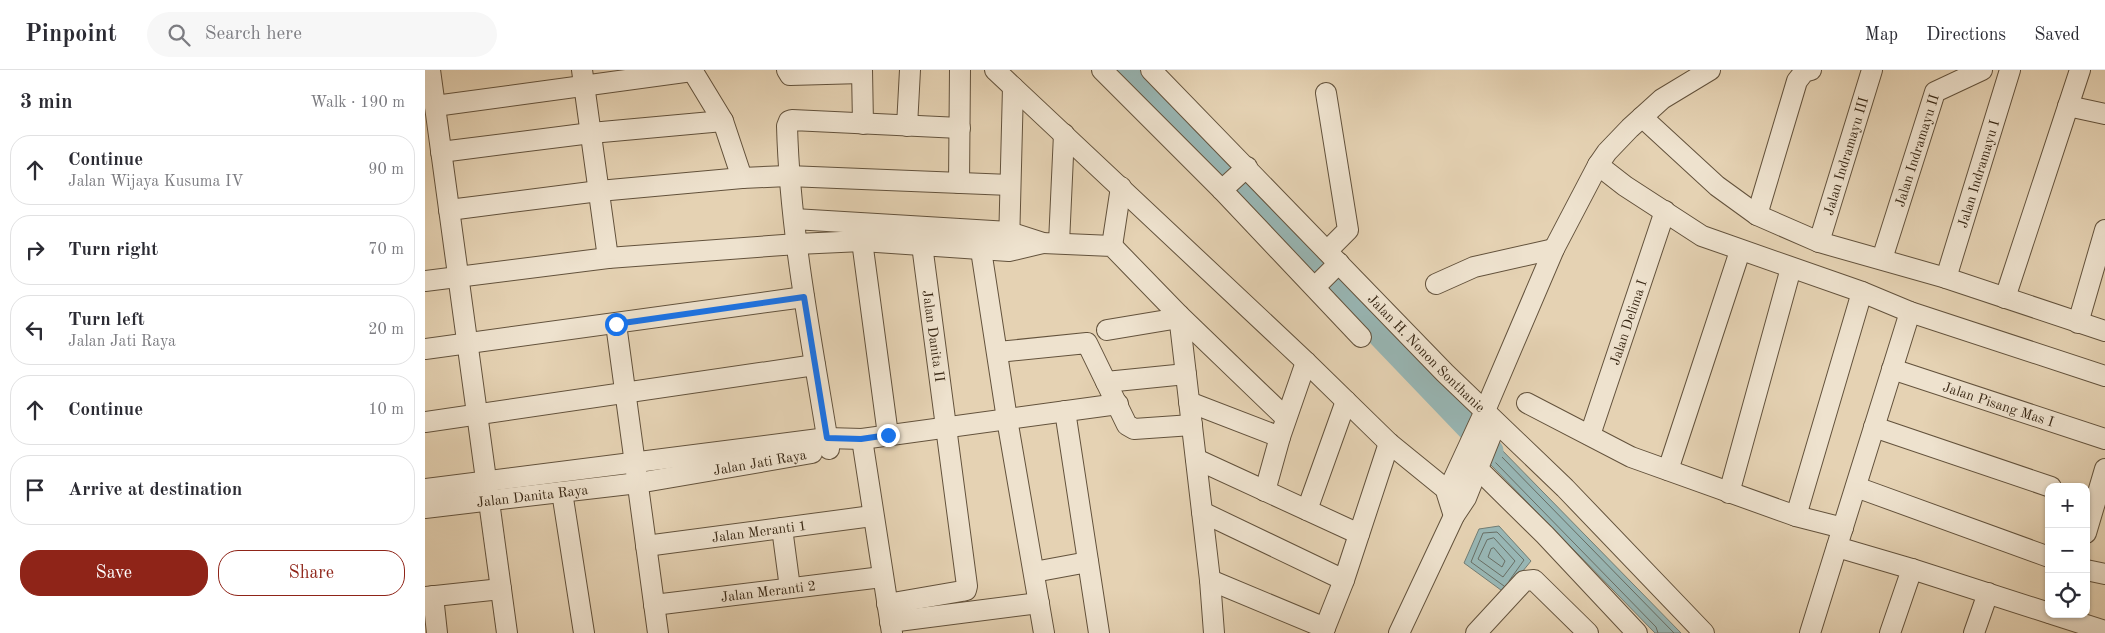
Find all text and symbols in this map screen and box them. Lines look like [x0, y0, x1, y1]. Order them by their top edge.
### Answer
search box [147, 12, 497, 57]
icon: search [165, 21, 193, 49]
text: Pinpoint [25, 23, 117, 47]
text: Search here [205, 25, 302, 44]
text: Map [1865, 26, 1898, 44]
text: Directions [1926, 26, 2006, 44]
text: Saved [2034, 26, 2080, 44]
text: 3 min [20, 92, 73, 113]
street label: Jalan Indramayu II [1893, 93, 1942, 209]
text: Walk · 190 m [310, 95, 405, 111]
street label: Jalan Indramayu III [1822, 95, 1871, 217]
street label: Jalan Indramayu I [1956, 119, 2002, 230]
text: Continue [68, 151, 143, 170]
icon: ahead [21, 156, 49, 184]
text: 90 m [368, 162, 404, 178]
text: Jalan Wijaya Kusuma IV [68, 174, 244, 190]
icon: right [21, 236, 49, 264]
text: Turn right [68, 241, 158, 260]
text: 70 m [368, 242, 404, 258]
street label: Jalan Delima I [1608, 278, 1650, 367]
street label: Jalan Danita II [920, 289, 946, 383]
street label: Jalan H. Nonon Sonthanie [1365, 292, 1487, 415]
text: Turn left [68, 311, 145, 330]
route start [605, 313, 628, 336]
icon: left [21, 316, 49, 344]
text: 20 m [368, 322, 404, 338]
text: Jalan Jati Raya [68, 334, 176, 350]
street label: Jalan Pisang Mas I [1941, 380, 2055, 430]
icon: ahead [21, 396, 49, 424]
text: Continue [68, 401, 143, 420]
text: 10 m [368, 402, 404, 418]
route end [877, 424, 900, 447]
street label: Jalan Jati Raya [712, 448, 808, 478]
icon: arrive [21, 476, 49, 504]
text: Arrive at destination [68, 481, 242, 500]
street label: Jalan Danita Raya [476, 483, 589, 510]
map controls [2045, 483, 2090, 618]
button: + [2045, 483, 2090, 528]
street label: Jalan Meranti 1 [711, 519, 808, 545]
button: − [2045, 528, 2090, 573]
button: Save [20, 550, 208, 596]
button: Share [218, 550, 405, 596]
button: locate [2045, 573, 2090, 618]
street label: Jalan Meranti 2 [720, 579, 817, 605]

